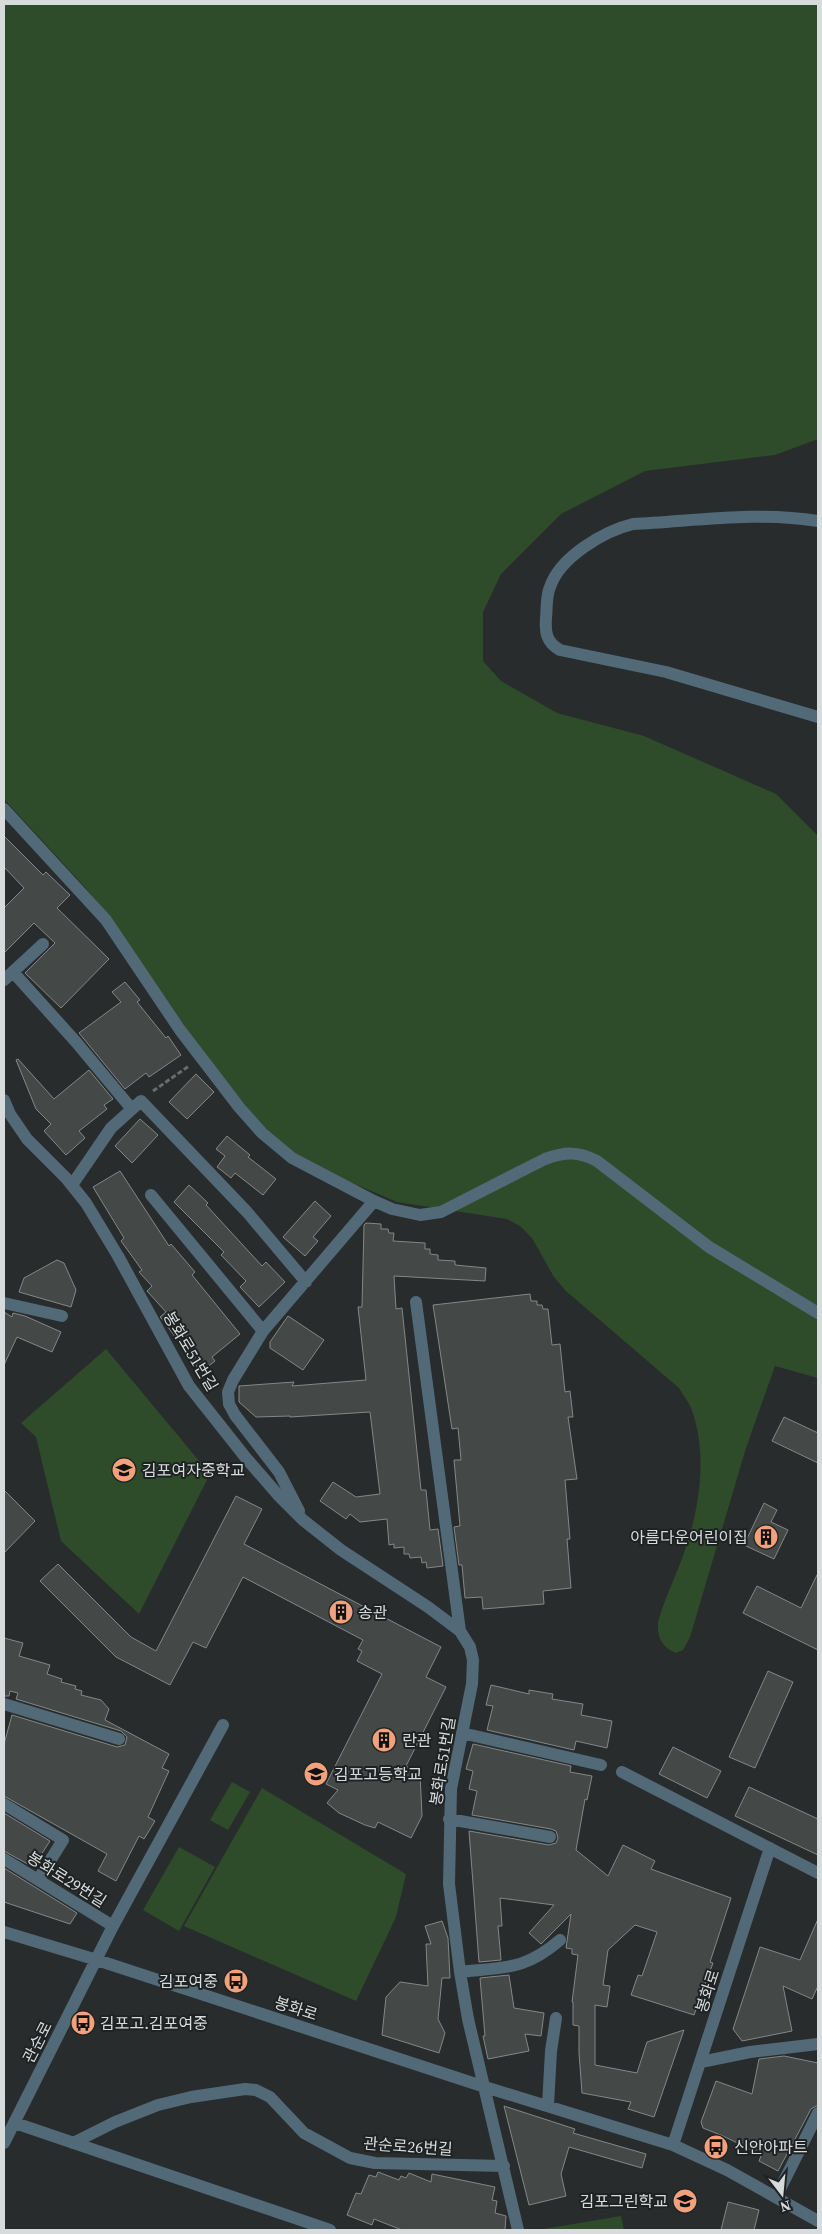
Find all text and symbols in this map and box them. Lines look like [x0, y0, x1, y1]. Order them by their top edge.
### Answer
street label: 봉화로51번길 [158, 1307, 224, 1395]
school or university icon: 김포여자중학교 [111, 1457, 137, 1483]
place label: 김포여자중학교 [142, 1459, 245, 1481]
building icon: 아름다운어린이집 [753, 1524, 779, 1550]
place label: 아름다운어린이집 [630, 1526, 748, 1548]
building icon: 송관 [328, 1599, 354, 1625]
place label: 송관 [358, 1601, 388, 1623]
street label: 봉화로51번길 [424, 1715, 460, 1807]
building icon: 란관 [371, 1727, 397, 1753]
place label: 란관 [402, 1729, 432, 1751]
school or university icon: 김포고등학교 [303, 1761, 329, 1787]
place label: 김포고등학교 [334, 1763, 422, 1785]
street label: 봉화로29번길 [23, 1846, 111, 1912]
street label: 봉화로 [690, 1966, 724, 2015]
bus stop icon: 김포여중 [223, 1968, 249, 1994]
place label: 김포여중 [159, 1970, 218, 1992]
street label: 봉화로 [272, 1991, 321, 2025]
bus stop icon: 김포고.김포여중 [70, 2010, 96, 2036]
place label: 김포고.김포여중 [100, 2012, 208, 2034]
street label: 관순로 [17, 2017, 57, 2067]
street label: 관순로26번길 [363, 2132, 453, 2160]
bus stop icon: 신안아파트 [703, 2134, 729, 2160]
place label: 신안아파트 [734, 2136, 808, 2158]
north arrow [757, 2169, 807, 2219]
school or university icon: 김포그린학교 [672, 2188, 698, 2214]
place label: 김포그린학교 [580, 2190, 668, 2212]
text: N [778, 2195, 793, 2218]

